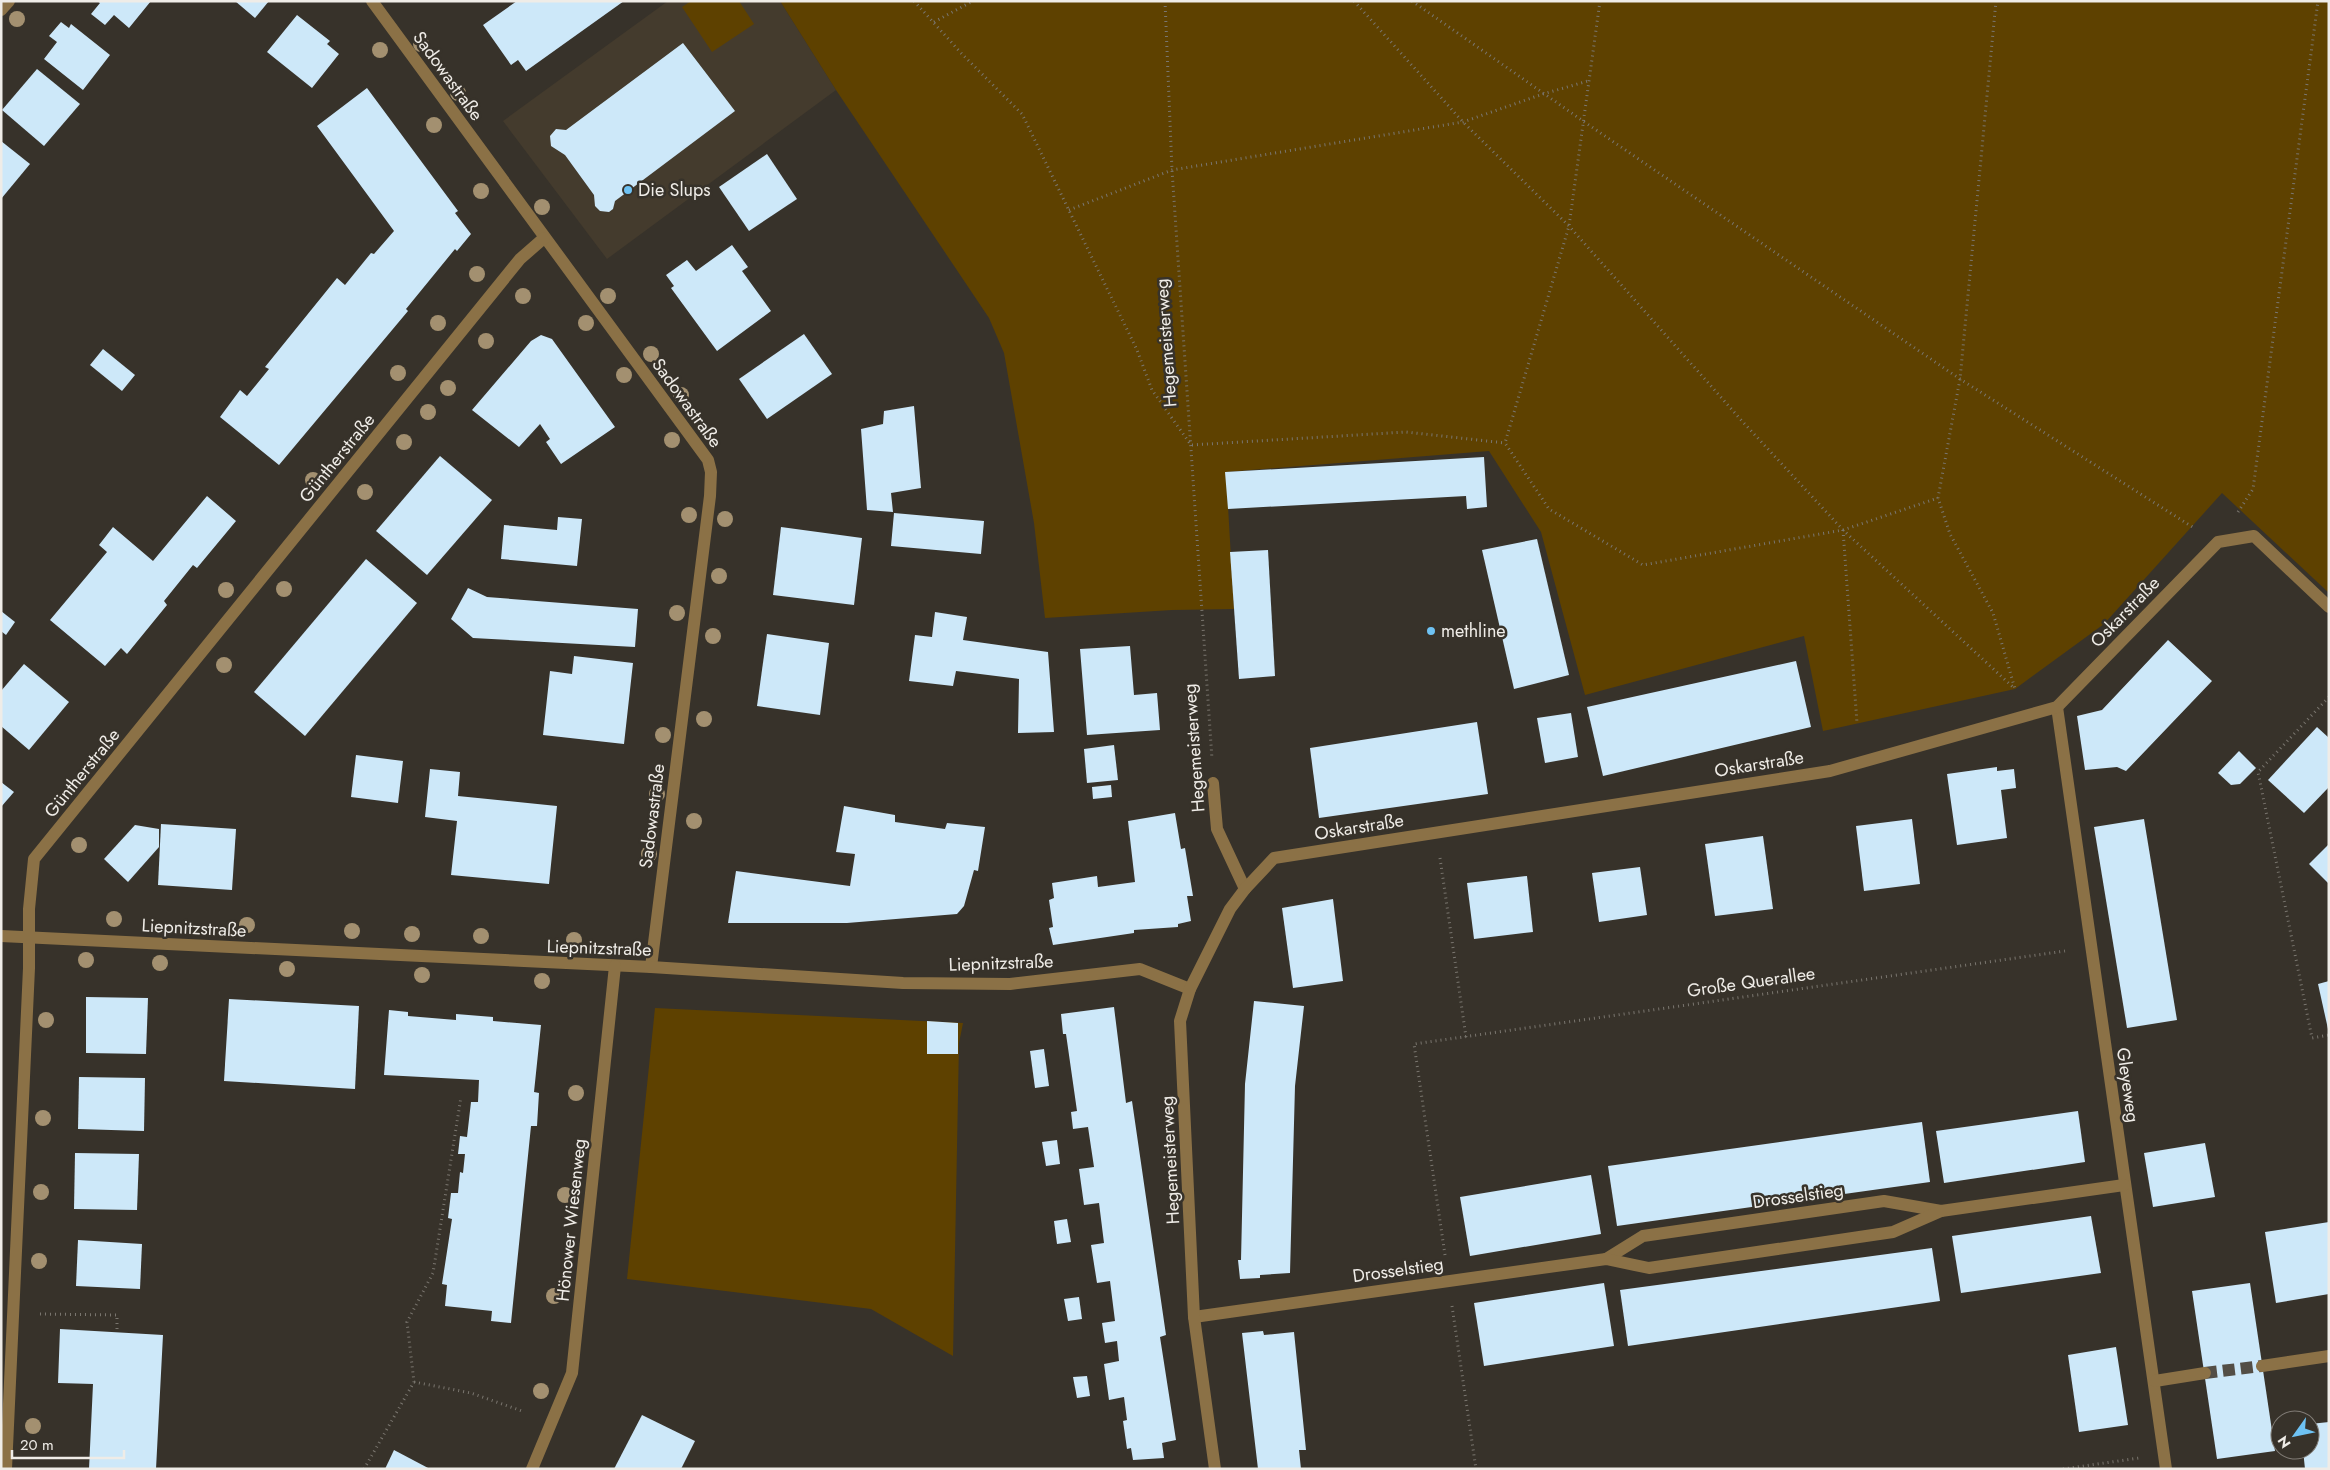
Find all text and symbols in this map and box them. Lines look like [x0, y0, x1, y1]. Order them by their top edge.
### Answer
street label: Sadowastraße [407, 26, 489, 126]
place label: Die Slups [638, 177, 711, 203]
marker: Die Slups [622, 184, 634, 196]
street label: Hegemeisterweg [1149, 278, 1183, 408]
street label: Sadowastraße [646, 353, 728, 453]
street label: Güntherstraße [293, 408, 381, 508]
street label: Oskarstraße [2084, 571, 2166, 653]
place label: methline [1441, 618, 1506, 644]
marker: methline [1425, 625, 1437, 637]
street label: Hegemeisterweg [1177, 683, 1211, 813]
street label: Güntherstraße [38, 723, 126, 823]
street label: Oskarstraße [1712, 744, 1806, 784]
street label: Sadowastraße [633, 762, 671, 870]
street label: Oskarstraße [1312, 807, 1406, 847]
street label: Liepnitzstraße [141, 912, 247, 944]
street label: Liepnitzstraße [546, 933, 652, 963]
street label: Liepnitzstraße [948, 948, 1054, 978]
street label: Große Querallee [1685, 960, 1817, 1004]
street label: Gleyeweg [2110, 1046, 2146, 1124]
street label: Hegemeisterweg [1154, 1095, 1186, 1225]
street label: Hönower Wiesenweg [550, 1137, 592, 1303]
street label: Drosselstieg [1751, 1177, 1845, 1215]
street label: Drosselstieg [1351, 1251, 1445, 1289]
north arrow [2270, 1410, 2320, 1460]
scale bar [12, 1428, 125, 1460]
text: N [2273, 1432, 2296, 1452]
text: 20 m [20, 1434, 54, 1456]

